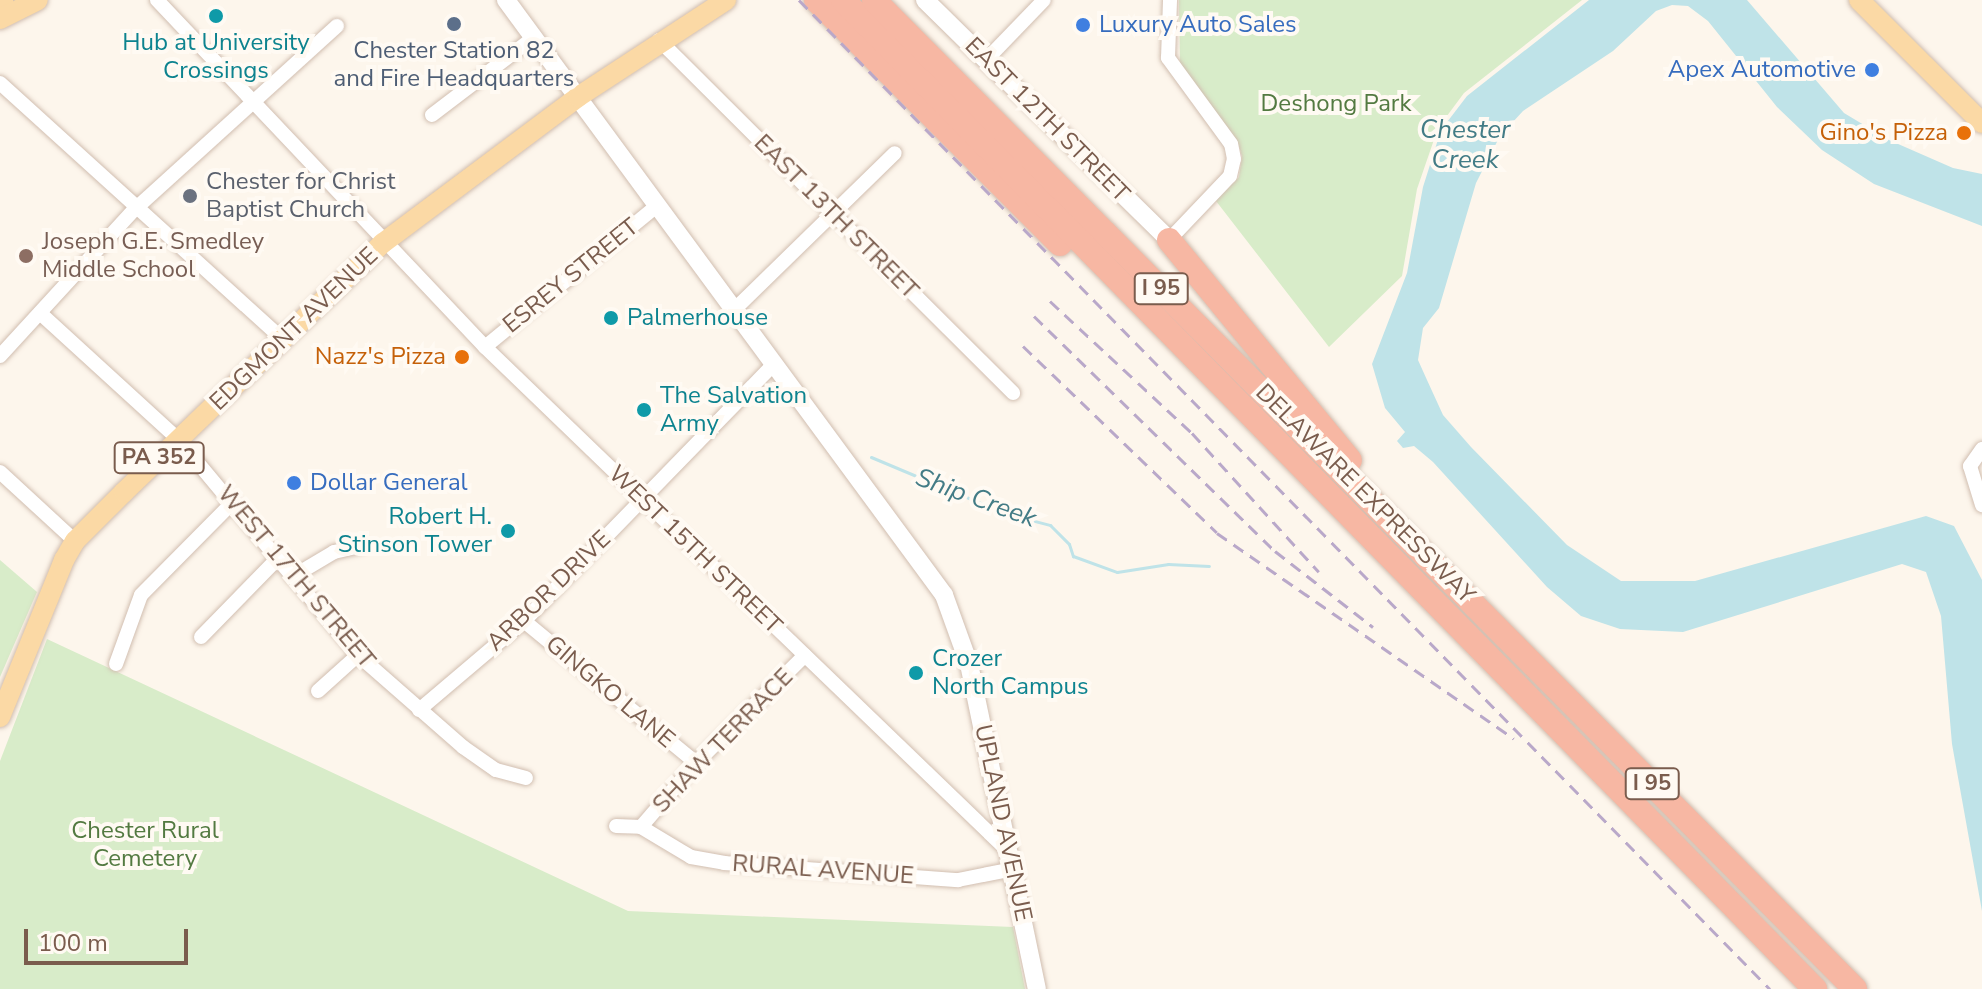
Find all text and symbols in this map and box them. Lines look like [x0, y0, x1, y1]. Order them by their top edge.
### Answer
marker: Hub at University Crossings [207, 7, 225, 25]
place label: Luxury Auto Sales [1099, 11, 1297, 39]
marker: Chester Station 82 and Fire Headquarters [445, 15, 463, 33]
marker: Luxury Auto Sales [1074, 16, 1092, 34]
place label: Hub at University Crossings [122, 29, 310, 85]
street label: EAST 12TH STREET [959, 32, 1135, 208]
place label: Chester Station 82 and Fire Headquarters [334, 37, 574, 93]
place label: Apex Automotive [1668, 56, 1856, 84]
marker: Apex Automotive [1863, 61, 1881, 79]
park label: Deshong Park [1261, 90, 1411, 118]
water label: Chester Creek [1420, 114, 1510, 176]
place label: Gino's Pizza [1819, 119, 1948, 147]
marker: Gino's Pizza [1955, 124, 1973, 142]
street label: EAST 13TH STREET [748, 129, 924, 305]
place label: Chester for Christ Baptist Church [206, 168, 395, 224]
marker: Chester for Christ Baptist Church [181, 187, 199, 205]
street label: ESREY STREET [497, 213, 645, 339]
place label: Joseph G.E. Smedley Middle School [42, 228, 264, 284]
street label: EDGMONT AVENUE [204, 241, 384, 417]
marker: Joseph G.E. Smedley Middle School [17, 247, 35, 265]
road number: I 95 [1133, 271, 1189, 307]
place label: Palmerhouse [627, 304, 768, 332]
marker: Palmerhouse [602, 309, 620, 327]
place label: Nazz's Pizza [315, 343, 446, 371]
marker: Nazz's Pizza [453, 348, 471, 366]
street label: DELAWARE EXPRESSWAY [1249, 378, 1481, 610]
place label: The Salvation Army [660, 382, 807, 438]
marker: The Salvation Army [635, 401, 653, 419]
road number: PA 352 [113, 440, 205, 476]
street label: WEST 15TH STREET [602, 460, 788, 640]
water label: Ship Creek [911, 462, 1041, 534]
place label: Dollar General [310, 469, 468, 497]
marker: Dollar General [285, 474, 303, 492]
street label: WEST 17TH STREET [211, 480, 381, 674]
place label: Robert H. Stinson Tower [338, 503, 492, 559]
marker: Robert H. Stinson Tower [499, 522, 517, 540]
street label: ARBOR DRIVE [481, 525, 617, 657]
street label: GINGKO LANE [540, 630, 680, 754]
place label: Crozer North Campus [932, 645, 1089, 701]
street label: SHAW TERRACE [647, 663, 799, 819]
marker: Crozer North Campus [907, 664, 925, 682]
street label: UPLAND AVENUE [968, 722, 1038, 924]
road number: I 95 [1624, 766, 1680, 802]
park label: Chester Rural Cemetery [71, 817, 219, 873]
street label: RURAL AVENUE [731, 849, 915, 891]
scale bar [28, 913, 192, 963]
text: 100 m [38, 927, 108, 959]

